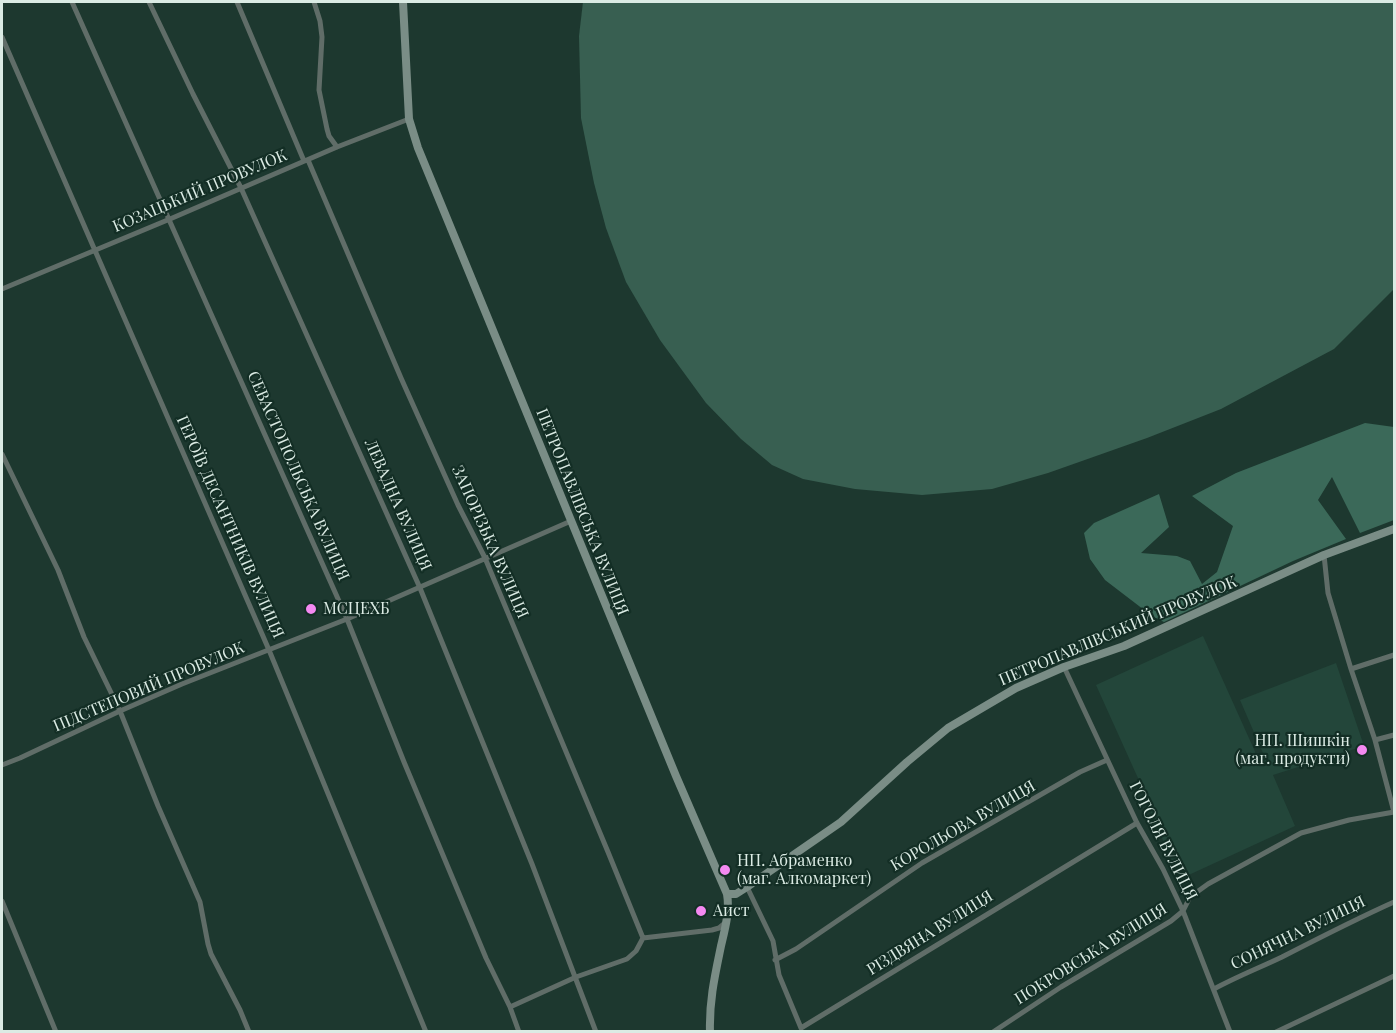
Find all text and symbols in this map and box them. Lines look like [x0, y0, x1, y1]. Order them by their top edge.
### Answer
street label: КОЗАЦЬКИЙ ПРОВУЛОК [110, 145, 290, 237]
street label: СЕВАСТОПОЛЬСЬКА ВУЛИЦЯ [243, 368, 353, 584]
street label: ПЕТРОПАВЛІВСЬКА ВУЛИЦЯ [532, 406, 632, 618]
street label: ГЕРОЇВ ДЕСАНТНИКІВ ВУЛИЦЯ [172, 413, 288, 641]
street label: ЛЕВАДНА ВУЛИЦЯ [360, 436, 436, 574]
street label: ЗАПОРІЗЬКА ВУЛИЦЯ [448, 463, 532, 621]
street label: ПЕТРОПАВЛІВСЬКИЙ ПРОВУЛОК [996, 572, 1240, 690]
place label: МСЦЕХБ [323, 599, 389, 619]
marker: МСЦЕХБ [304, 602, 318, 616]
street label: ПІДСТЕПОВИЙ ПРОВУЛОК [50, 638, 248, 736]
place label: НП. Шишкін (маг. продукти) [1236, 731, 1350, 769]
marker: НП. Шишкін (маг. продукти) [1355, 743, 1369, 757]
street label: КОРОЛЬОВА ВУЛИЦЯ [887, 777, 1039, 875]
street label: ГОГОЛЯ ВУЛИЦЯ [1125, 778, 1201, 904]
place label: НП. Абраменко (маг. Алкомаркет) [737, 851, 871, 889]
marker: НП. Абраменко (маг. Алкомаркет) [718, 863, 732, 877]
street label: РІЗДВЯНА ВУЛИЦЯ [864, 886, 996, 980]
street label: СОНЯЧНА ВУЛИЦЯ [1228, 892, 1368, 974]
street label: ПОКРОВСЬКА ВУЛИЦЯ [1011, 899, 1171, 1009]
place label: Аист [713, 901, 750, 921]
marker: Аист [694, 904, 708, 918]

